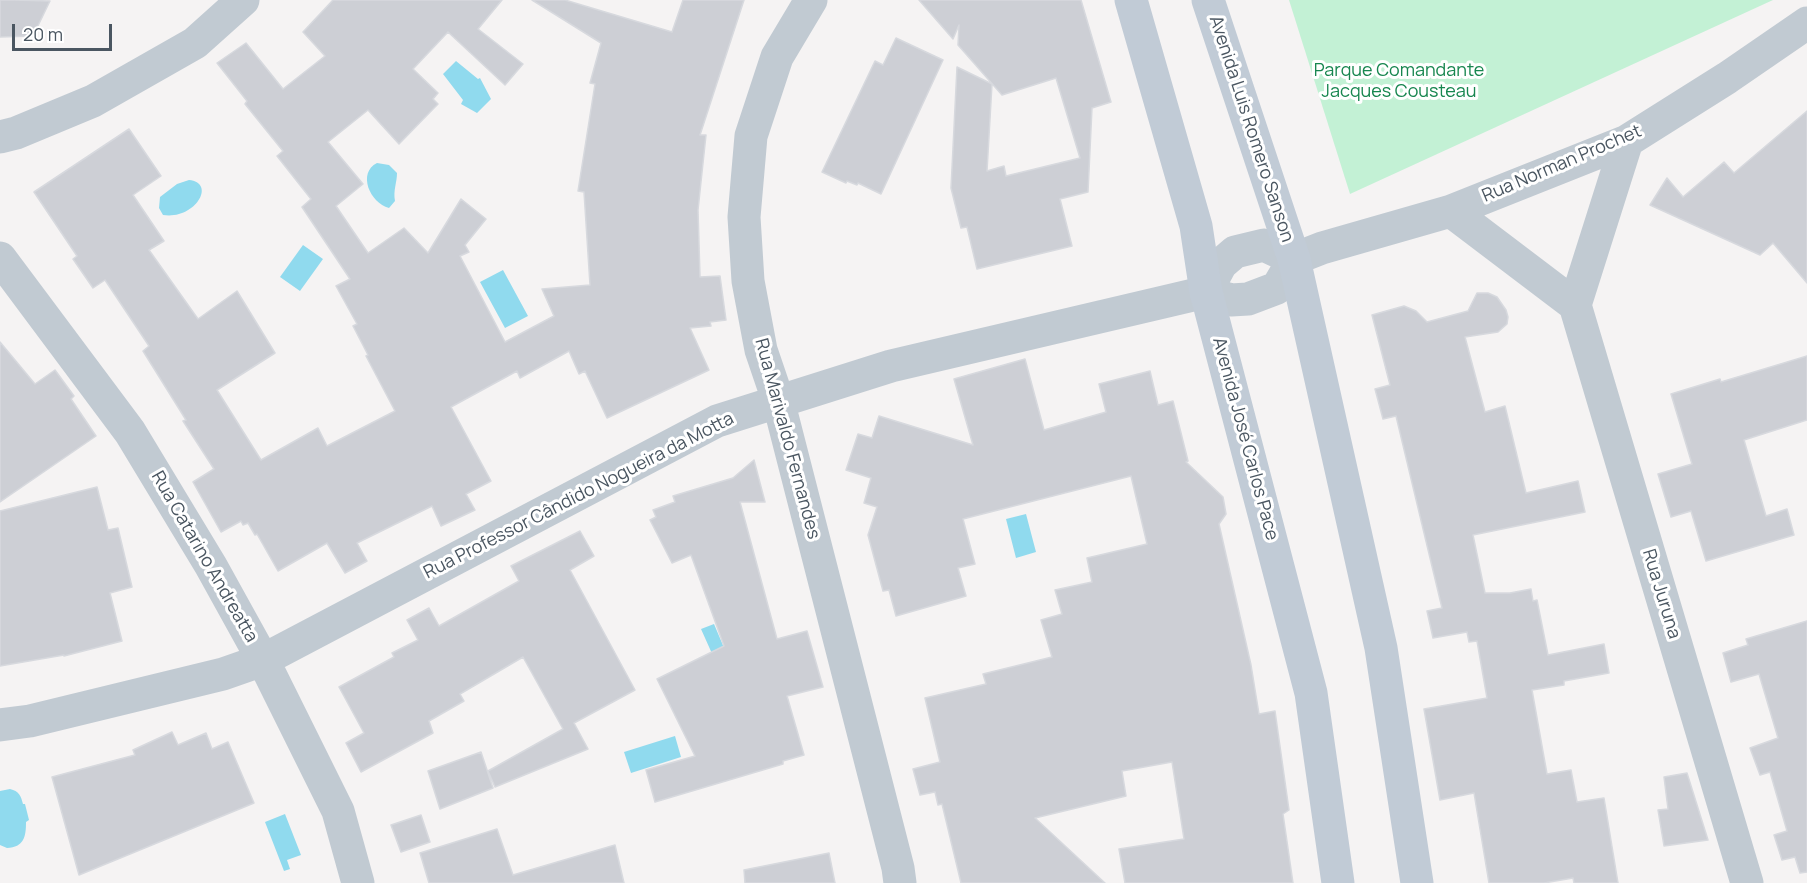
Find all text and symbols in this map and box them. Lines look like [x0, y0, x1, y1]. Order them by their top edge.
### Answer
scale bar [15, 12, 116, 50]
street label: Avenida Luis Romero Sanson [1204, 13, 1298, 245]
text: 20 m [23, 22, 63, 46]
park label: Parque Comandante Jacques Cousteau [1314, 60, 1484, 103]
street label: Rua Norman Prochet [1479, 121, 1645, 207]
street label: Avenida José Carlos Pace [1207, 335, 1283, 543]
street label: Rua Marivaldo Fernandes [750, 336, 824, 542]
street label: Rua Professor Cândido Nogueira da Motta [420, 408, 738, 584]
street label: Rua Catarino Andreatta [146, 468, 262, 646]
street label: Rua Juruna [1637, 547, 1685, 641]

